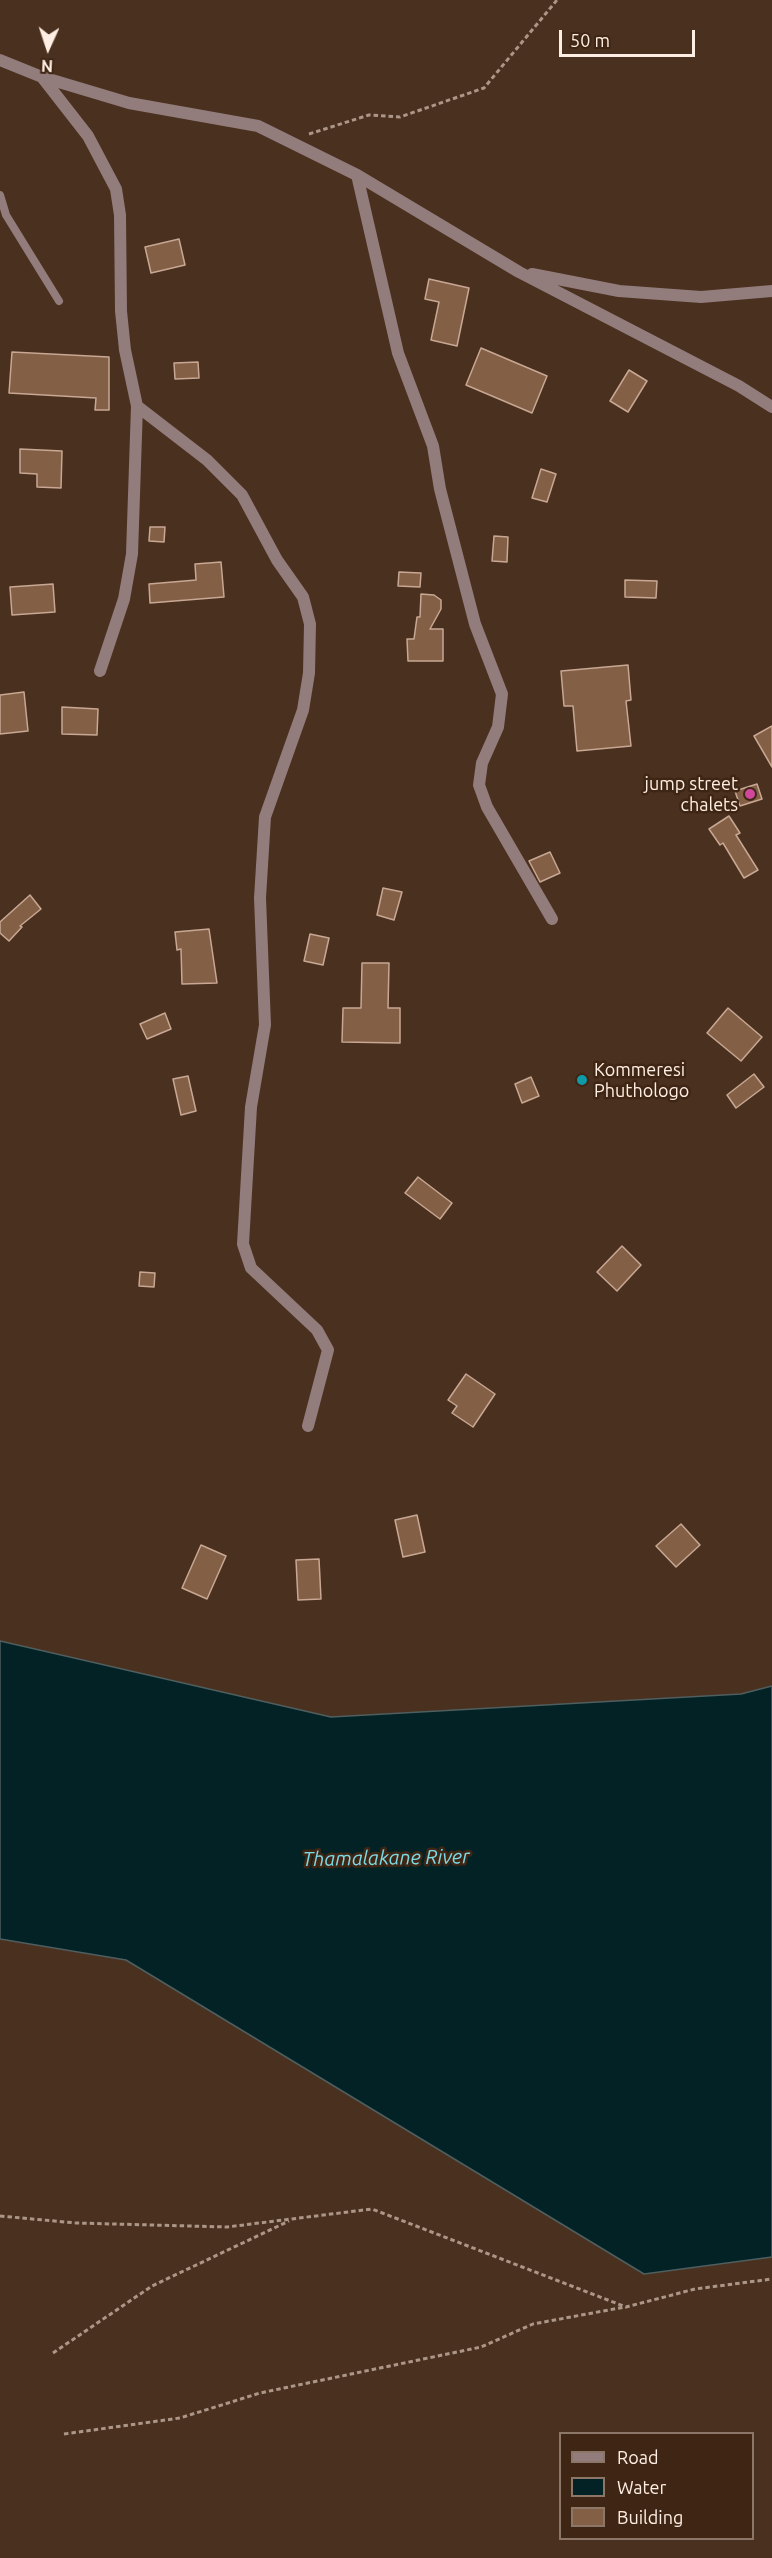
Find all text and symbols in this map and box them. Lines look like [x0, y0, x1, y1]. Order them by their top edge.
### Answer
north arrow [18, 18, 78, 78]
scale bar [562, 18, 698, 56]
text: 50 m [570, 30, 610, 50]
text: N [41, 57, 53, 75]
place label: jump street chalets [645, 773, 738, 816]
marker: jump street chalets [743, 787, 757, 801]
place label: Kommeresi Phuthologo [594, 1059, 689, 1102]
marker: Kommeresi Phuthologo [575, 1073, 589, 1087]
water label: Thamalakane River [302, 1845, 470, 1871]
legend [559, 2432, 754, 2540]
text: Road [617, 2447, 659, 2467]
text: Water [617, 2477, 666, 2497]
text: Building [617, 2507, 683, 2527]

